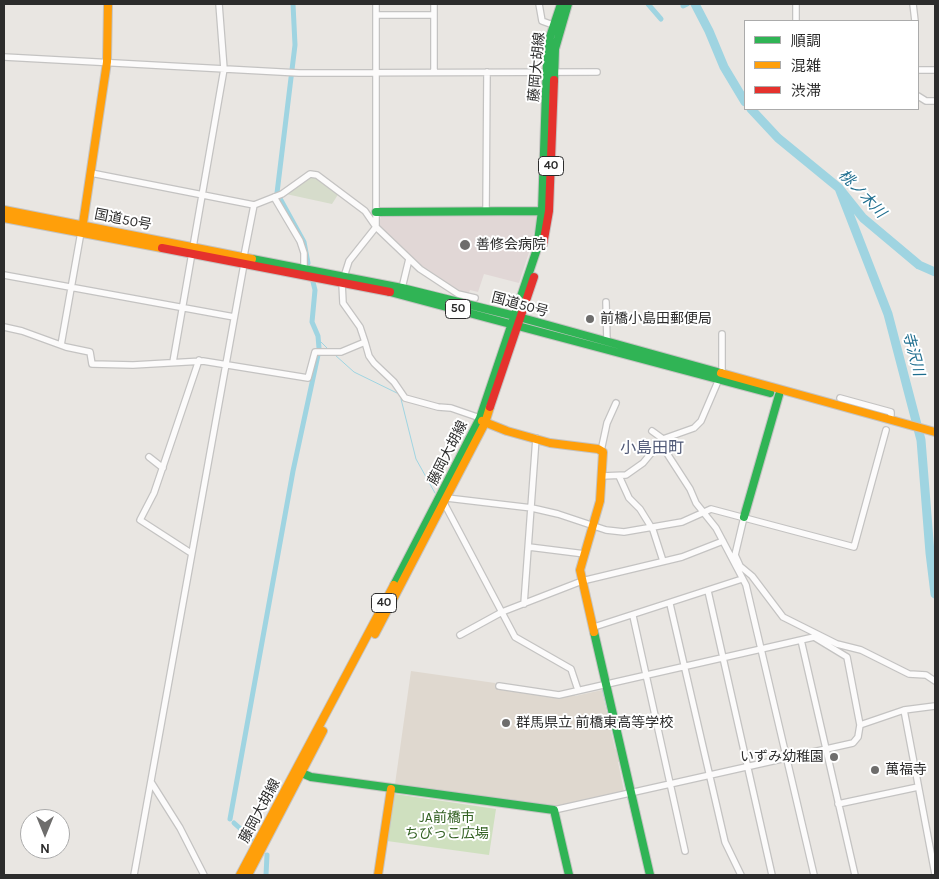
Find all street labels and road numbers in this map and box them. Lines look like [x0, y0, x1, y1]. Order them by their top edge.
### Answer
street label: 藤岡大胡線 [526, 31, 548, 103]
road number: 40 [538, 157, 564, 176]
street label: 国道50号 [93, 206, 153, 234]
street label: 国道50号 [490, 289, 550, 321]
road number: 50 [446, 300, 470, 318]
street label: 藤岡大胡線 [425, 418, 471, 488]
road number: 40 [372, 594, 396, 612]
street label: 藤岡大胡線 [236, 776, 284, 846]

